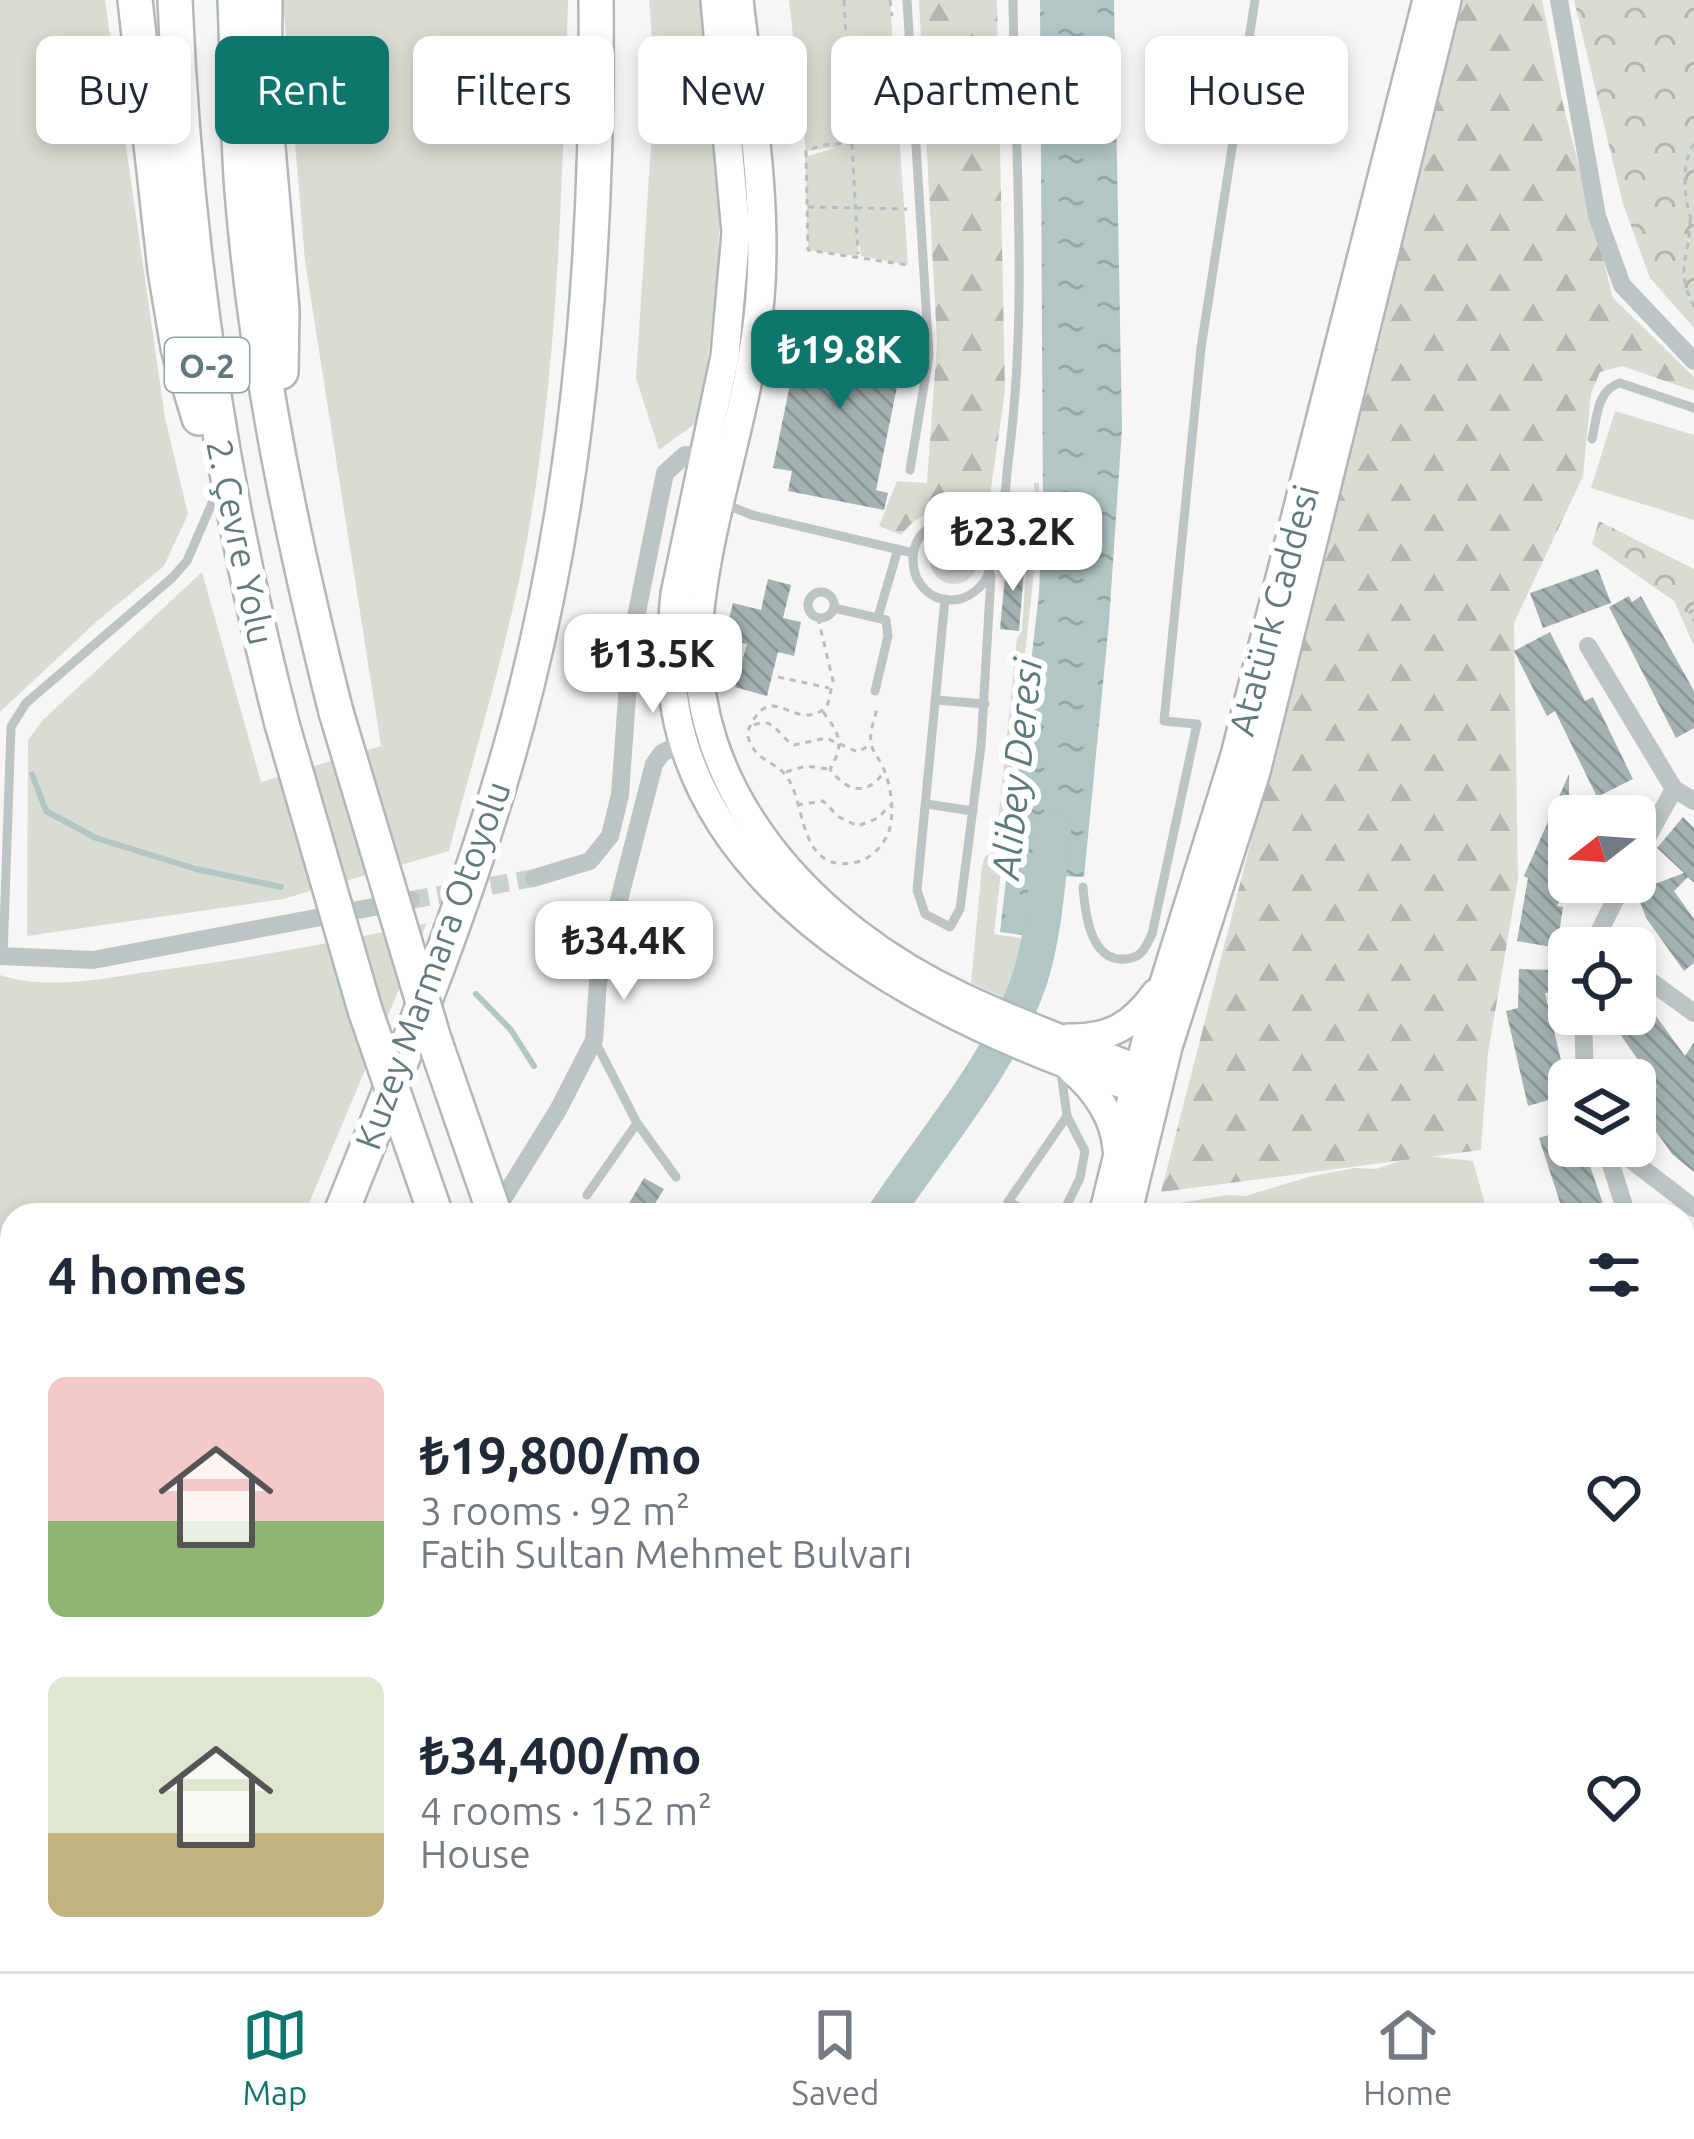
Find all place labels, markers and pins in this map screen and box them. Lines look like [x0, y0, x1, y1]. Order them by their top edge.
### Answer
pin: ₺19.8K [742, 310, 938, 412]
pin: ₺23.2K [915, 492, 1111, 594]
pin: ₺13.5K [555, 614, 751, 716]
pin: ₺34.4K [526, 901, 722, 1003]

